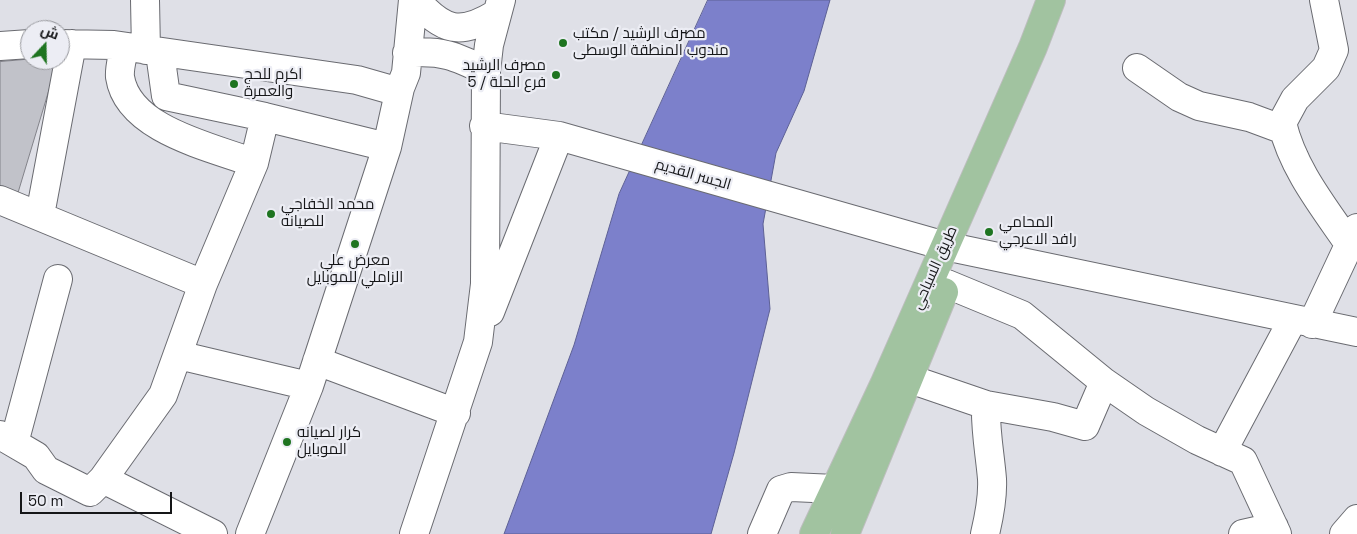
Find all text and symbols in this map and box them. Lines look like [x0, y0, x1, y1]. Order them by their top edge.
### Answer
north arrow [20, 20, 70, 70]
text: ش [38, 20, 62, 44]
place label: مصرف الرشيد / مكتب مندوب المنطقة الوسطى [573, 25, 729, 60]
marker: مصرف الرشيد / مكتب مندوب المنطقة الوسطى [557, 37, 569, 49]
place label: مصرف الرشيد فرع الحلة / 5 [463, 57, 546, 92]
place label: اكرم للحج والعمرة [244, 66, 302, 101]
marker: مصرف الرشيد فرع الحلة / 5 [550, 69, 562, 81]
marker: اكرم للحج والعمرة [228, 78, 240, 90]
street label: الجسر القديم [653, 156, 733, 194]
place label: محمد الخفاجي للصيانه [281, 196, 374, 231]
marker: محمد الخفاجي للصيانه [265, 208, 277, 220]
place label: المحامي رافد الاعرجي [999, 214, 1077, 249]
street label: طريق السياحي [909, 223, 961, 313]
marker: المحامي رافد الاعرجي [983, 226, 995, 238]
marker: معرض علي الزاملي للموبايل [349, 238, 361, 250]
place label: معرض علي الزاملي للموبايل [307, 252, 403, 287]
place label: كرار لصيانه الموبايل [297, 424, 361, 459]
marker: كرار لصيانه الموبايل [281, 436, 293, 448]
scale bar [22, 482, 175, 514]
text: 50 m [28, 491, 63, 510]

